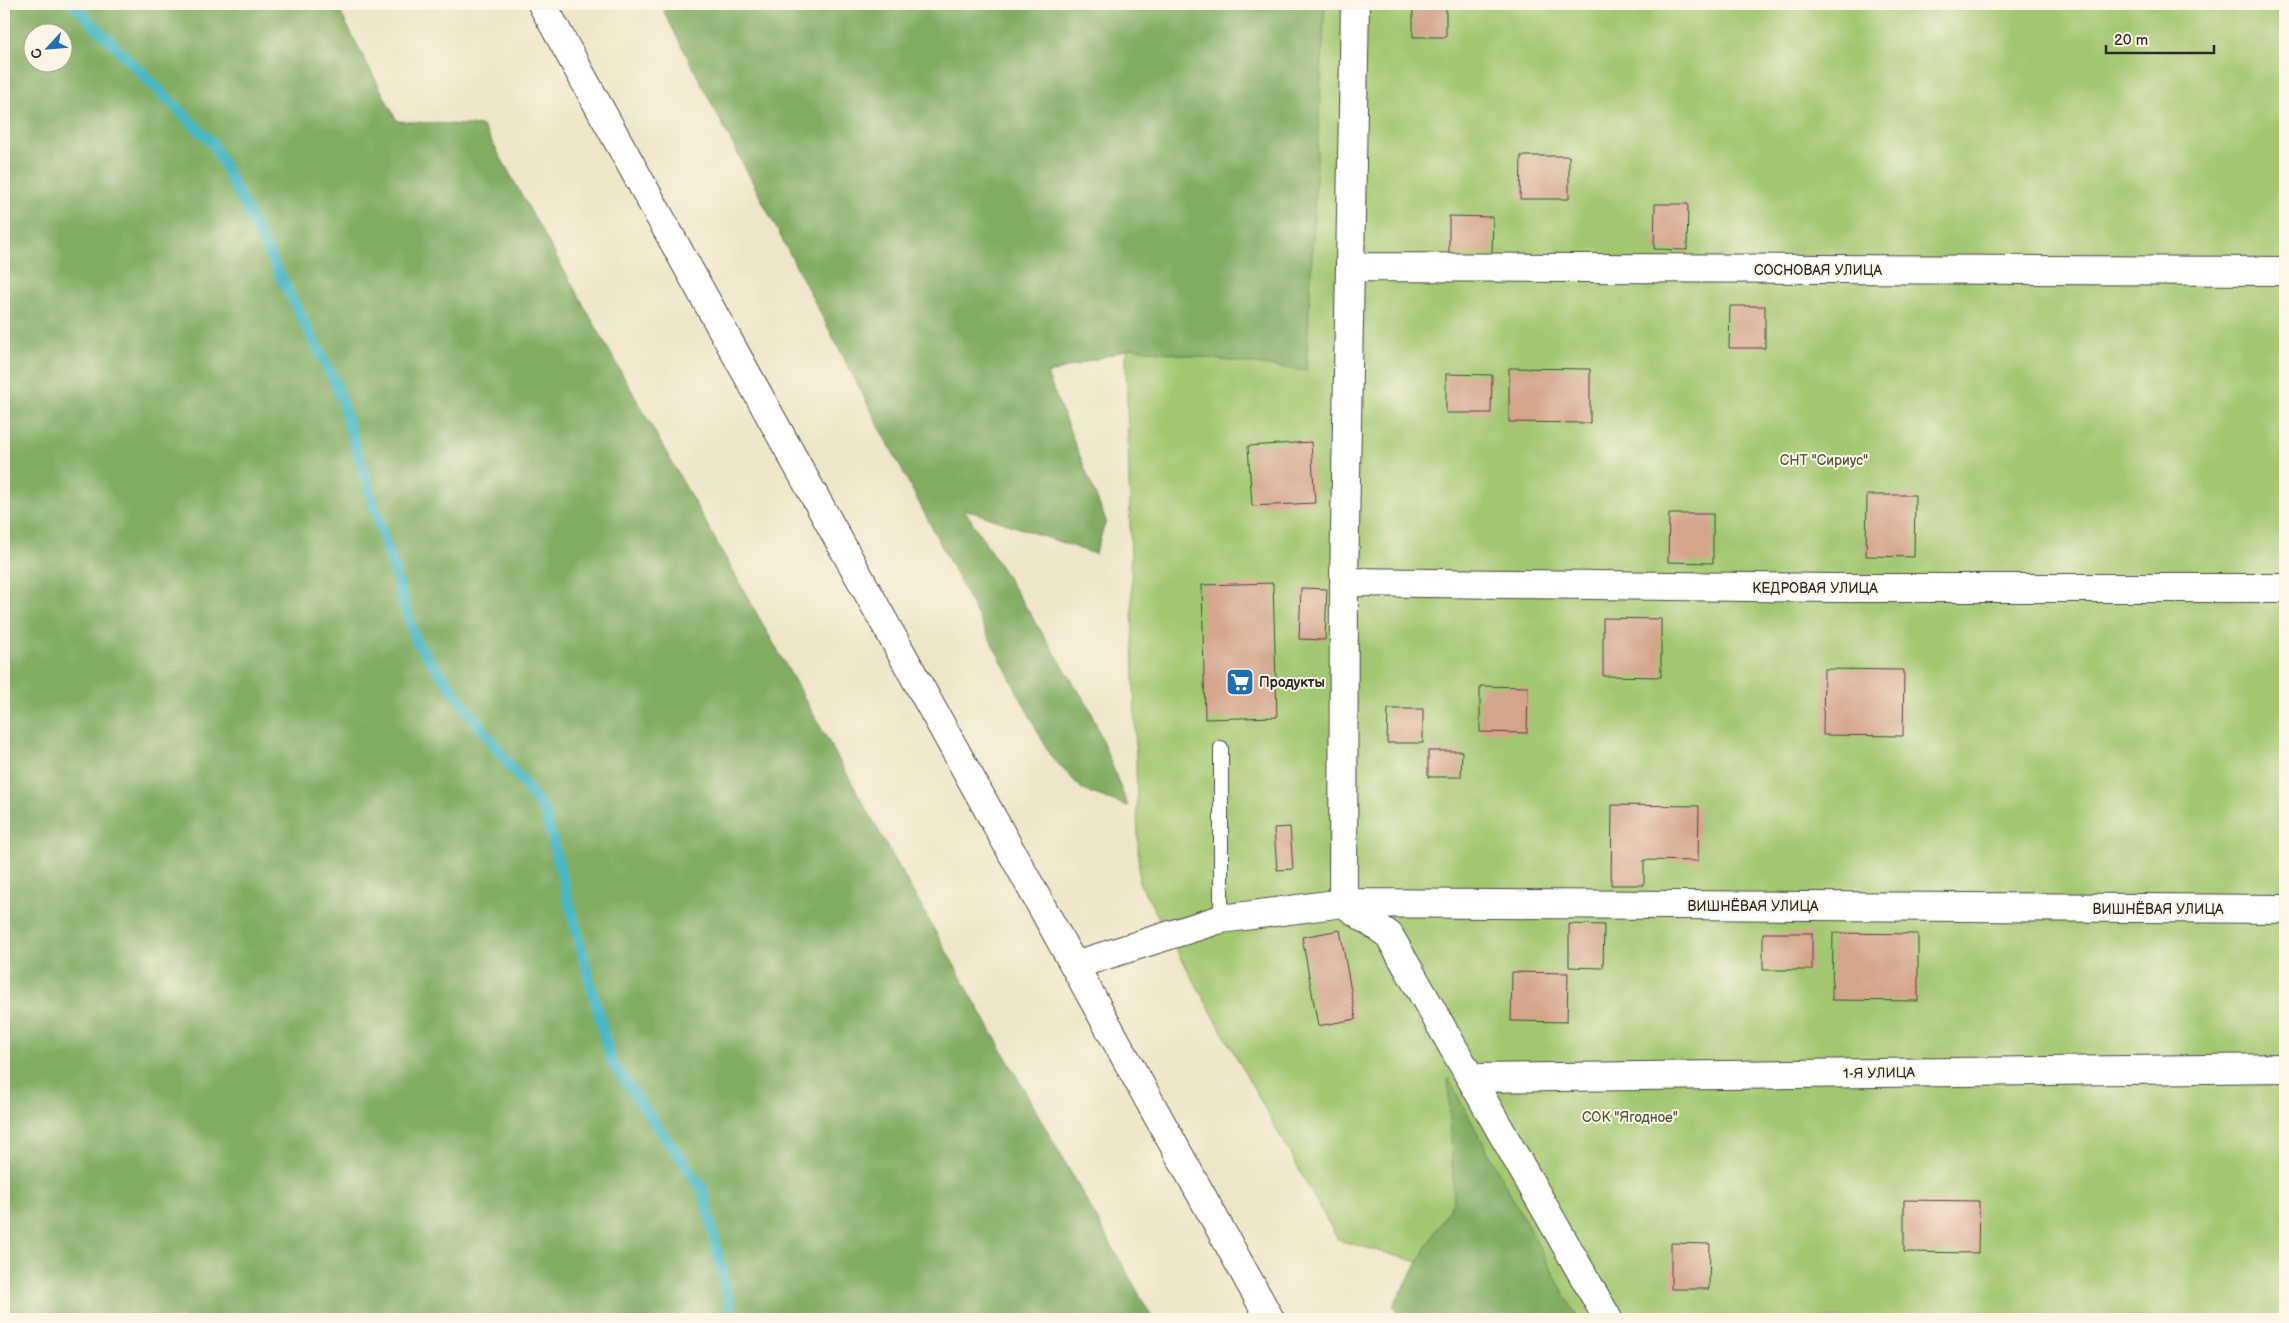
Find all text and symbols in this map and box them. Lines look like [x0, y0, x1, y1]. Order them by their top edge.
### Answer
north arrow [22, 22, 72, 72]
scale bar [2106, 22, 2214, 54]
text: 20 m [2114, 31, 2148, 50]
text: С [27, 45, 47, 62]
street label: СОСНОВАЯ УЛИЦА [1754, 262, 1883, 279]
park label: СНТ "Сириус" [1780, 452, 1868, 469]
street label: КЕДРОВАЯ УЛИЦА [1752, 580, 1878, 597]
supermarket icon: Продукты [1225, 667, 1255, 697]
place label: Продукты [1259, 674, 1325, 691]
street label: ВИШНЁВАЯ УЛИЦА [1687, 897, 1819, 915]
street label: ВИШНЁВАЯ УЛИЦА [2092, 900, 2224, 918]
street label: 1-Я УЛИЦА [1843, 1064, 1916, 1082]
park label: СОК "Ягодное" [1582, 1109, 1678, 1126]

